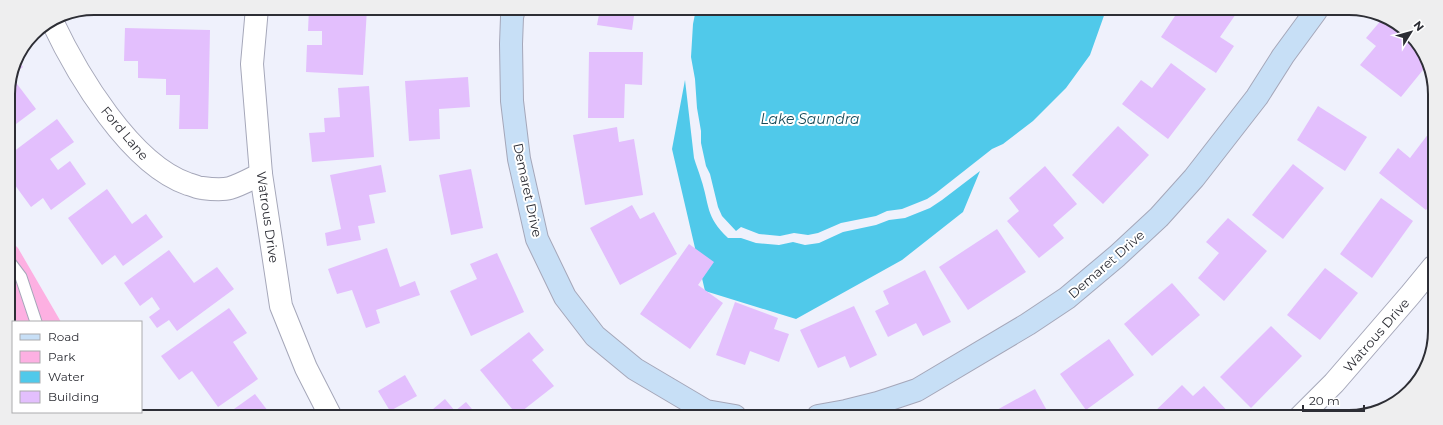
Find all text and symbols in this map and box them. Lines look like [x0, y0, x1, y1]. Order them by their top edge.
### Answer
north arrow [1391, 12, 1431, 52]
text: N [1411, 18, 1427, 34]
street label: Ford Lane [98, 103, 152, 163]
water label: Lake Saundra [760, 110, 860, 128]
street label: Demaret Drive [510, 142, 546, 239]
street label: Watrous Drive [254, 170, 282, 264]
street label: Demaret Drive [1065, 226, 1147, 301]
street label: Watrous Drive [1340, 295, 1412, 375]
legend [12, 321, 142, 413]
text: Road [48, 329, 79, 344]
text: Park [48, 349, 76, 364]
text: Water [48, 369, 85, 384]
scale bar [1303, 387, 1364, 413]
text: Building [48, 389, 99, 404]
text: 20 m [1309, 393, 1340, 408]

